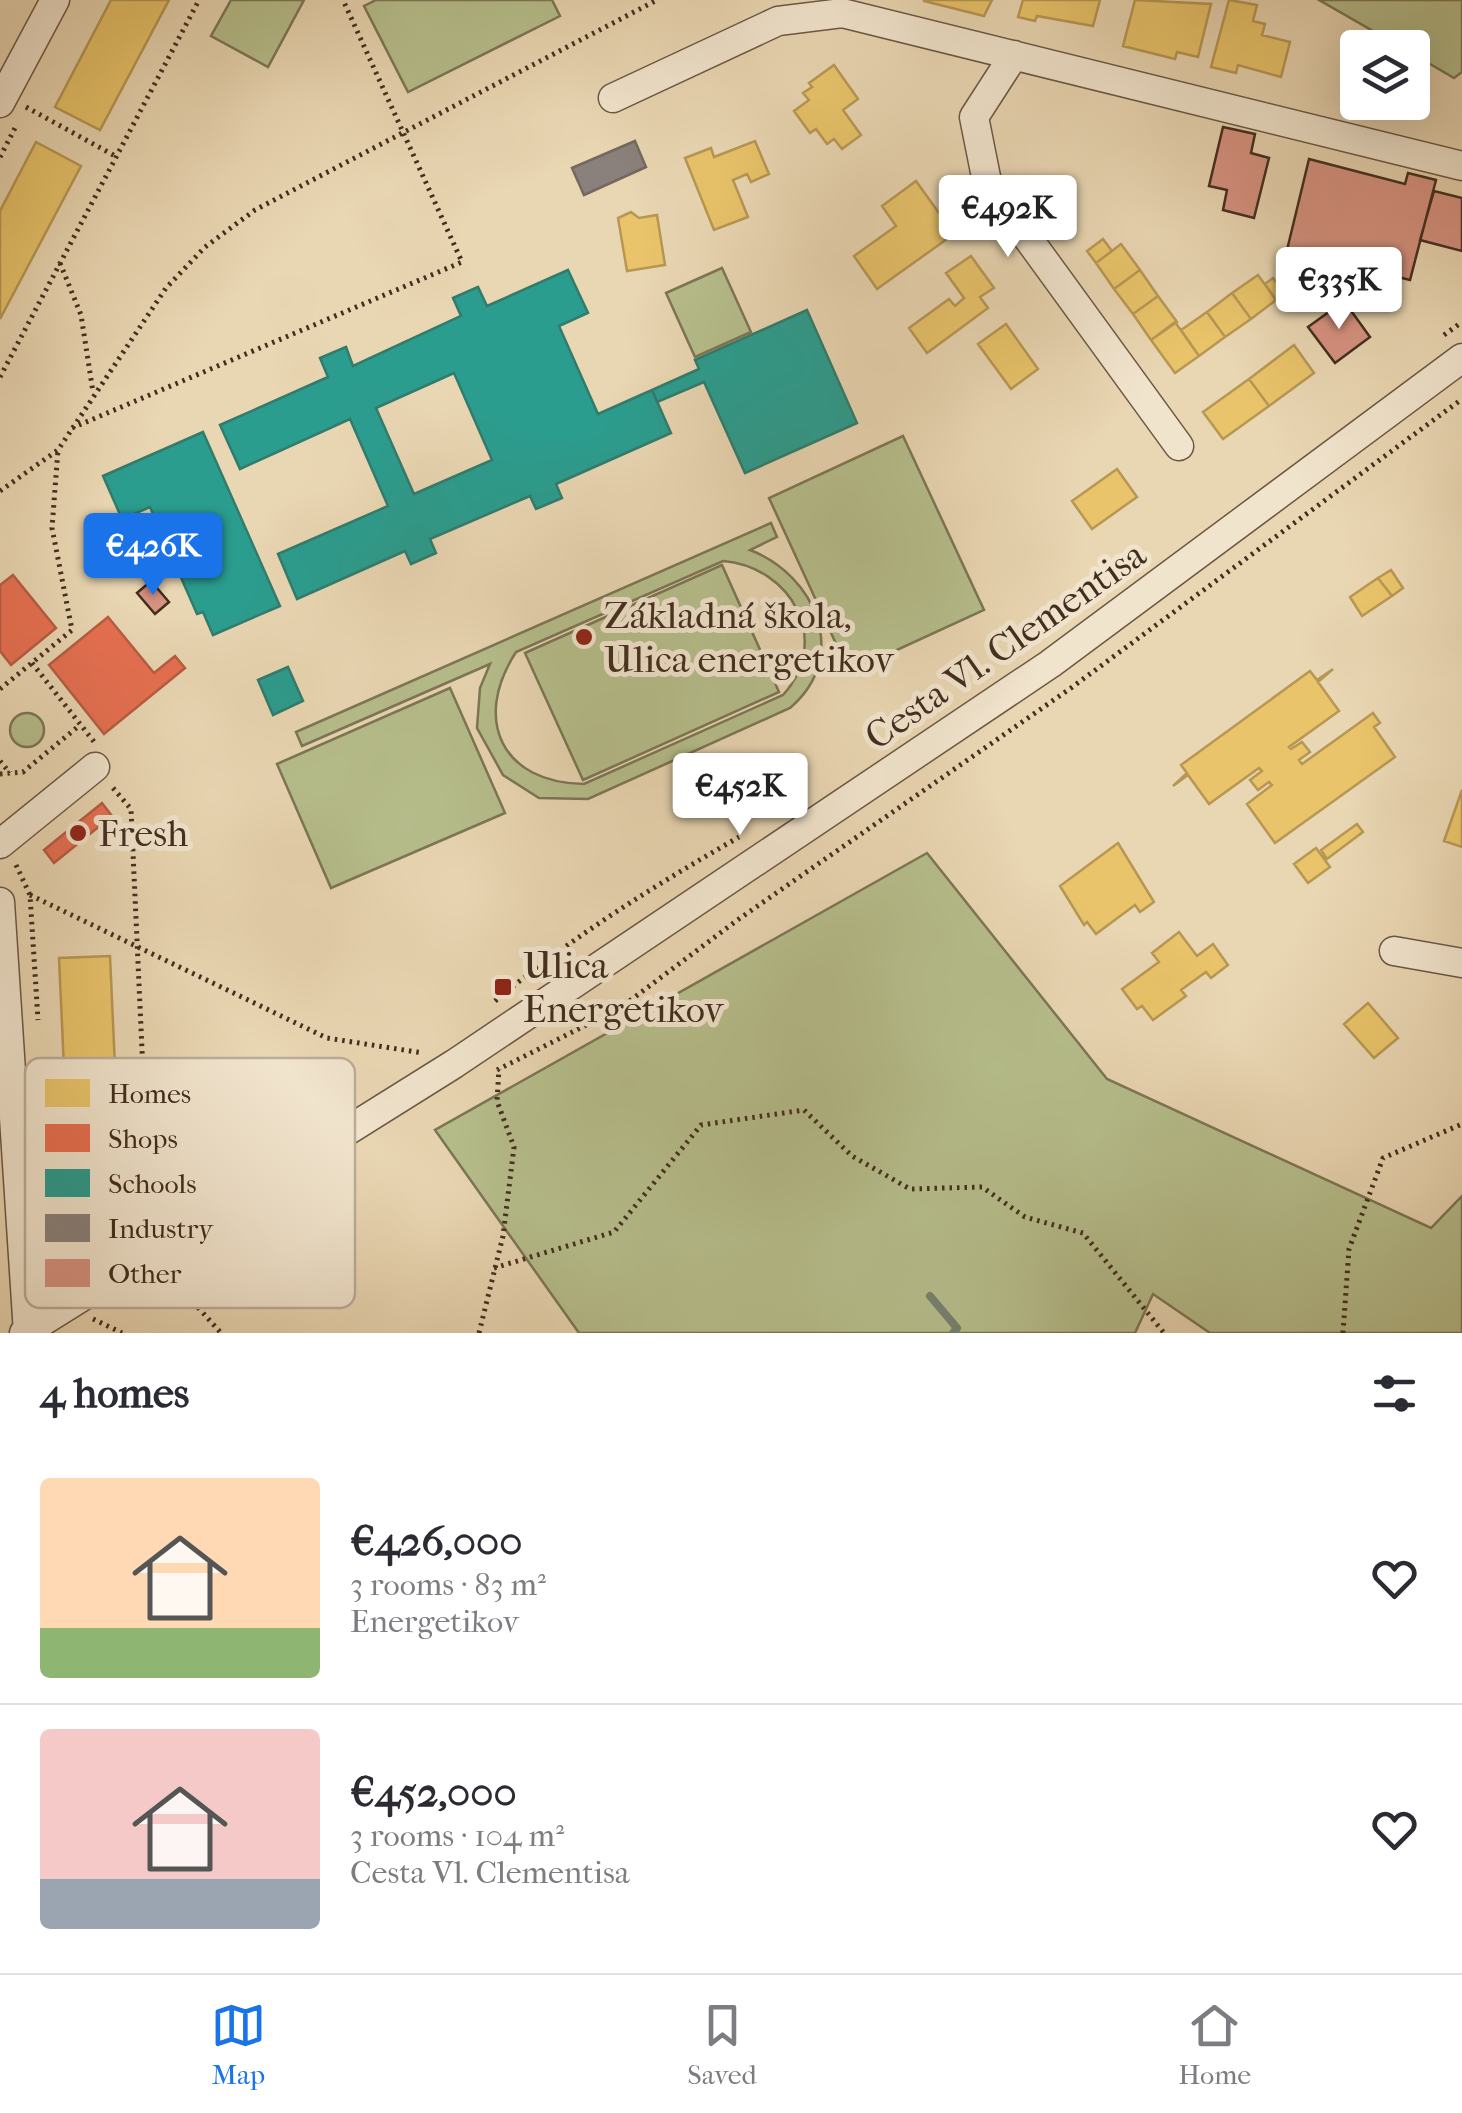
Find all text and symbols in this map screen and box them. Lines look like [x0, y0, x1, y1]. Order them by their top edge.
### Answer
map controls [1340, 30, 1430, 120]
button: layers [1340, 30, 1430, 120]
pin: €492K [938, 175, 1078, 260]
text: €492K [961, 189, 1055, 226]
pin: €335K [1269, 247, 1409, 332]
text: €335K [1298, 261, 1380, 298]
pin: €426K [83, 513, 223, 598]
text: €426K [106, 527, 200, 564]
street label: Cesta Vl. Clementisa [856, 531, 1155, 759]
place label: Základná škola, Ulica energetikov [604, 593, 894, 682]
marker: Základná škola, Ulica energetikov [573, 626, 595, 648]
pin: €452K [670, 753, 810, 838]
text: €452K [695, 767, 785, 804]
place label: Fresh [98, 811, 188, 856]
marker: Fresh [67, 822, 89, 844]
place label: Ulica Energetikov [523, 943, 724, 1032]
marker: Ulica Energetikov [492, 976, 514, 998]
legend [25, 1058, 355, 1308]
text: Homes [108, 1077, 191, 1110]
text: Shops [108, 1122, 178, 1155]
text: Schools [108, 1167, 197, 1200]
text: Industry [108, 1212, 214, 1245]
text: Other [108, 1257, 182, 1290]
icon: filters [1367, 1366, 1422, 1421]
text: 4 homes [40, 1369, 189, 1418]
text: €426,000 [350, 1517, 522, 1566]
icon: home [120, 1518, 240, 1638]
icon: heart [1367, 1551, 1422, 1606]
text: 3 rooms · 83 m² [350, 1566, 546, 1603]
text: Energetikov [350, 1603, 519, 1640]
text: €452,000 [350, 1768, 517, 1817]
icon: home [120, 1769, 240, 1889]
icon: heart [1367, 1802, 1422, 1857]
text: 3 rooms · 104 m² [350, 1817, 564, 1854]
text: Cesta Vl. Clementisa [350, 1854, 630, 1891]
tab: Map [211, 1998, 266, 2091]
tab: Saved [687, 1998, 757, 2091]
tab: Home [1178, 1998, 1251, 2091]

